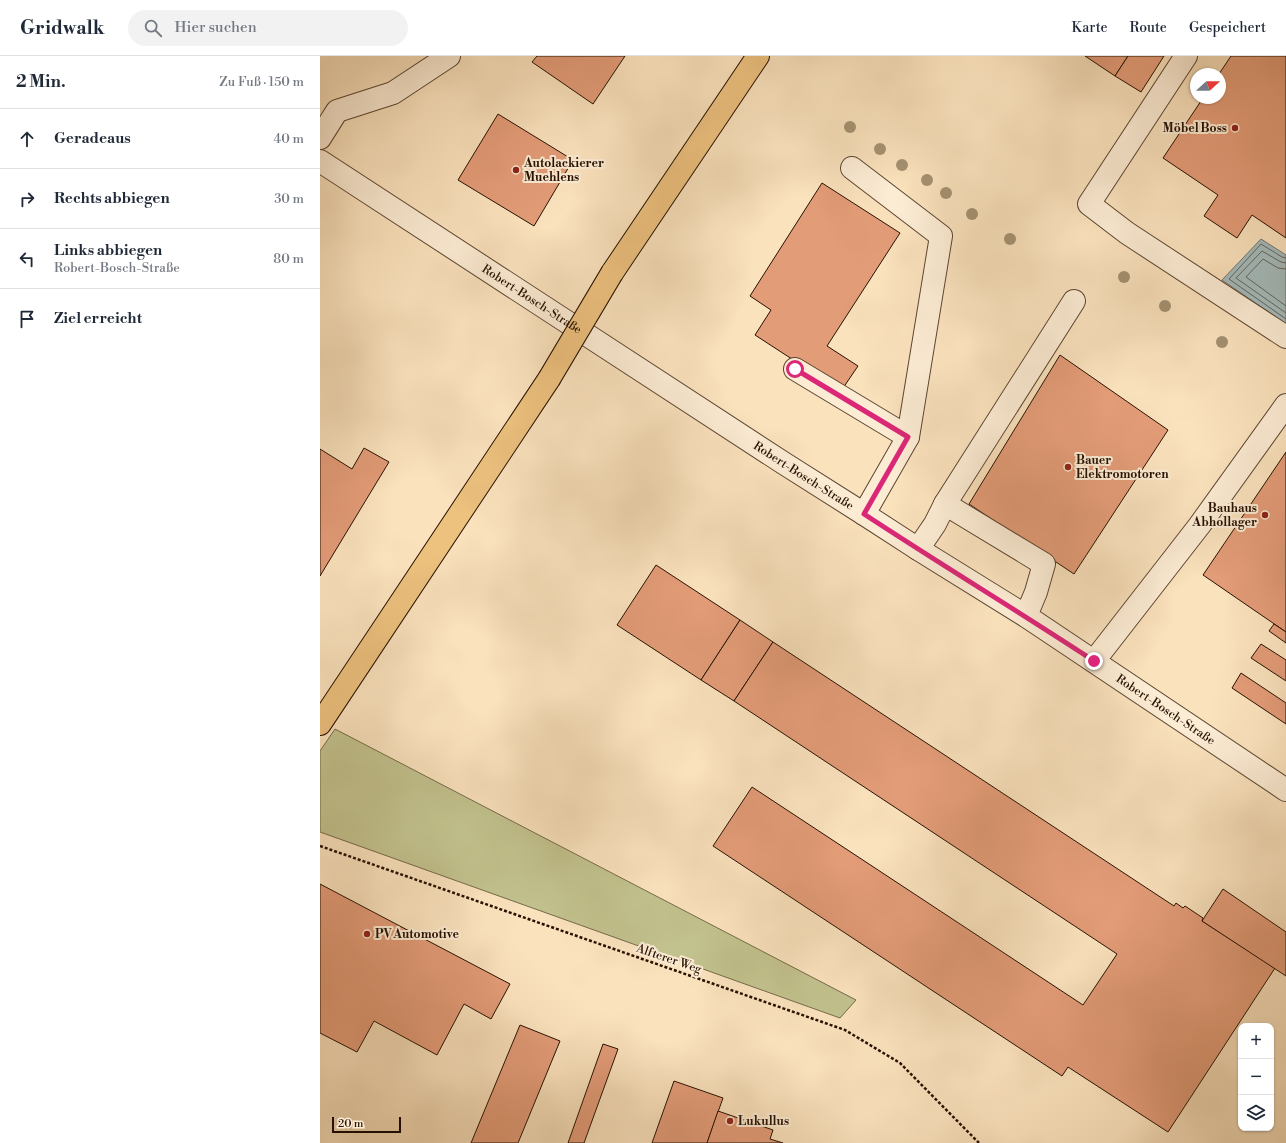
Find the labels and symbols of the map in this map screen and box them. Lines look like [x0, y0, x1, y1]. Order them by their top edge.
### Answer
north arrow [1190, 68, 1226, 104]
place label: Möbel Boss [1163, 121, 1227, 136]
marker: Möbel Boss [1230, 123, 1240, 133]
place label: Autolackierer Muehlens [523, 156, 604, 185]
marker: Autolackierer Muehlens [511, 165, 521, 175]
street label: Robert-Bosch-Straße [479, 261, 585, 337]
route start [786, 360, 804, 378]
street label: Robert-Bosch-Straße [751, 438, 857, 513]
place label: Bauer Elektromotoren [1076, 453, 1169, 482]
marker: Bauer Elektromotoren [1063, 462, 1073, 472]
place label: Bauhaus Abhollager [1191, 501, 1257, 530]
marker: Bauhaus Abhollager [1260, 510, 1270, 520]
route end [1085, 652, 1103, 670]
street label: Robert-Bosch-Straße [1113, 671, 1218, 748]
place label: PV Automotive [375, 927, 459, 942]
marker: PV Automotive [362, 929, 372, 939]
street label: Alfterer Weg [633, 941, 704, 977]
place label: Lukullus [738, 1114, 789, 1129]
scale bar [332, 1115, 401, 1134]
marker: Lukullus [725, 1116, 735, 1126]

